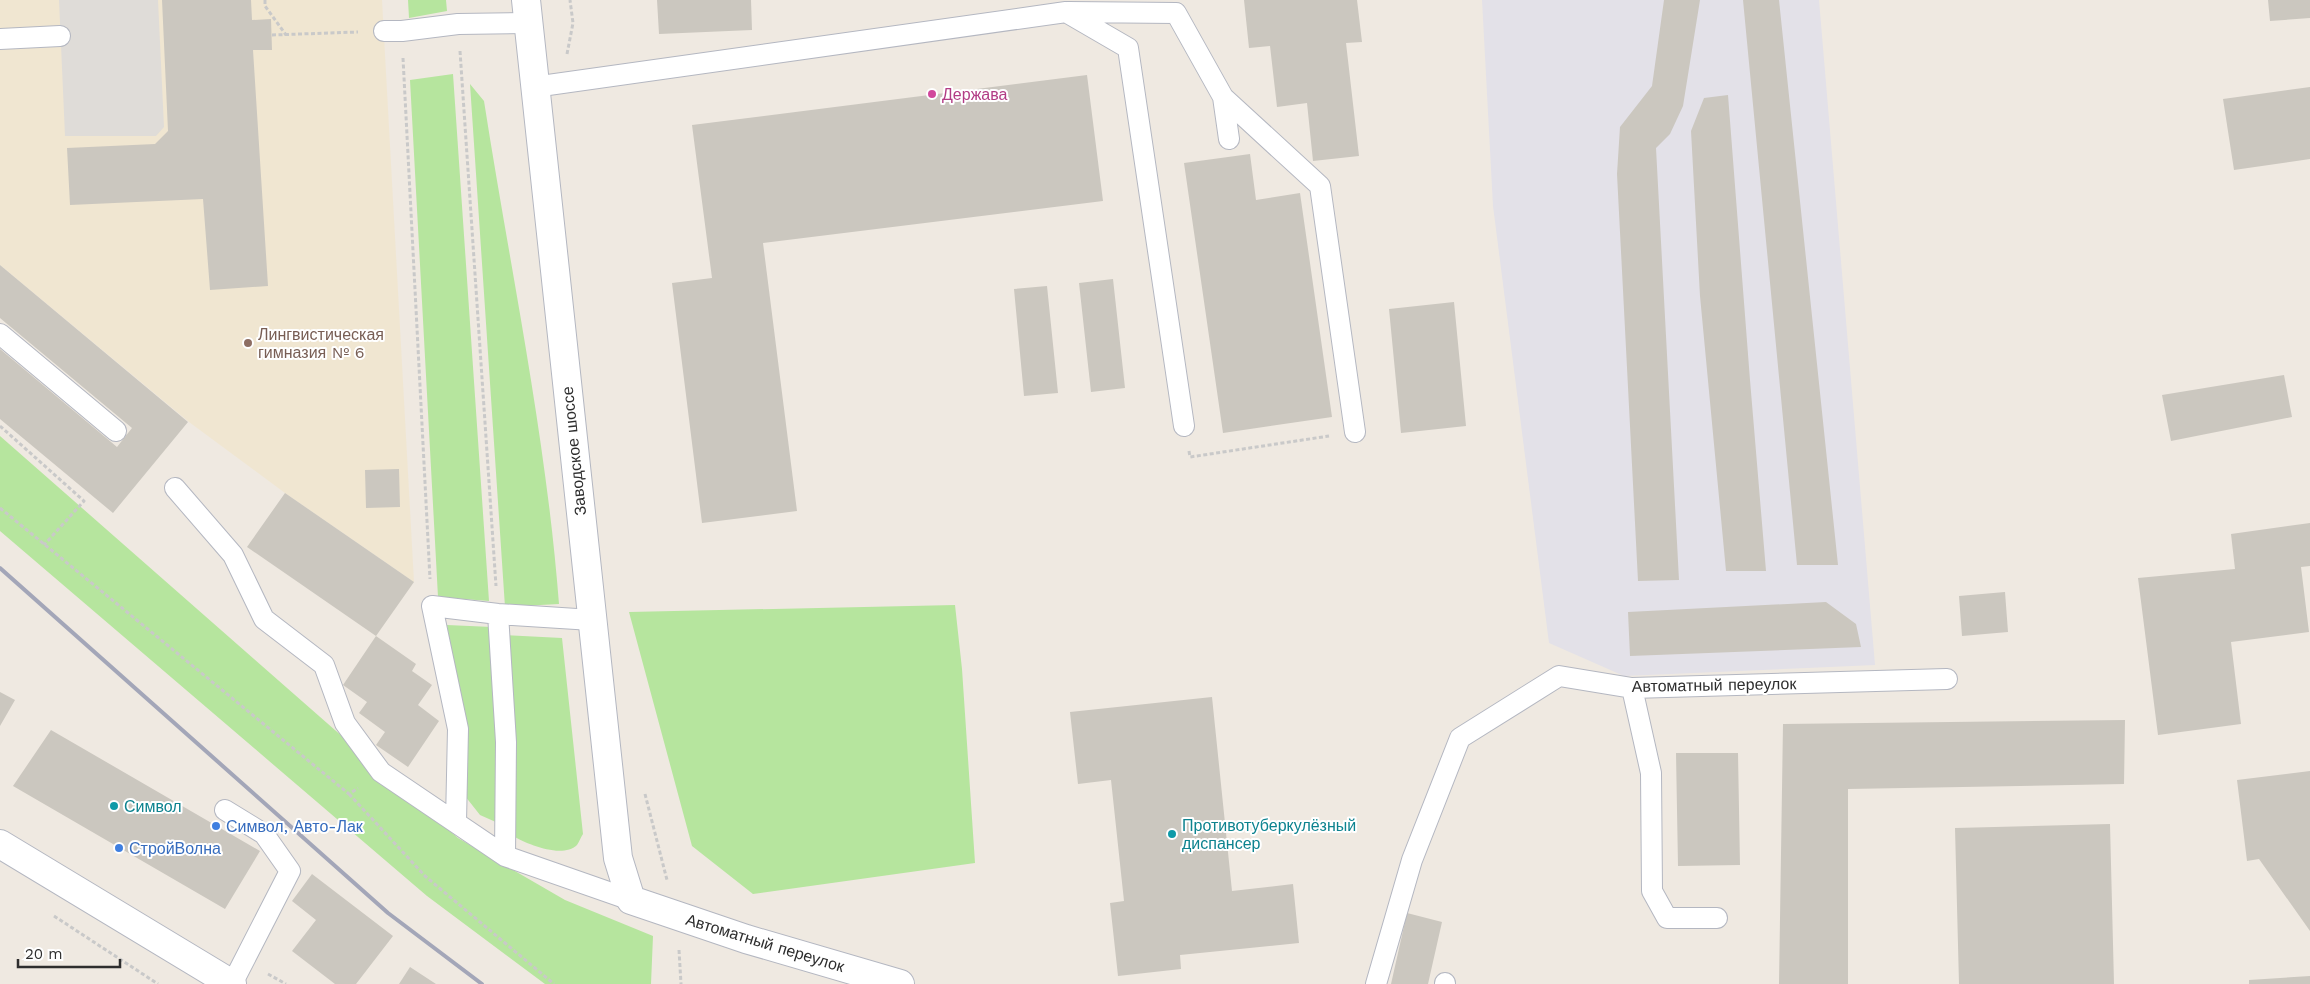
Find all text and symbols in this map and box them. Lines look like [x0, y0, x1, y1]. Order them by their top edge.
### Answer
place label: Держава [942, 85, 1008, 104]
marker: Держава [926, 88, 938, 100]
place label: Лингвистическая гимназия № 6 [258, 325, 384, 362]
marker: Лингвистическая гимназия № 6 [242, 337, 254, 349]
street label: Заводское шоссе [558, 385, 590, 517]
street label: Автоматный переулок [1631, 674, 1798, 696]
place label: Символ [124, 797, 182, 816]
marker: Символ [108, 800, 120, 812]
place label: Противотуберкулёзный диспансер [1182, 816, 1356, 853]
place label: Символ, Авто-Лак [226, 817, 364, 836]
marker: Символ, Авто-Лак [210, 820, 222, 832]
marker: Противотуберкулёзный диспансер [1166, 828, 1178, 840]
place label: СтройВолна [129, 839, 221, 858]
marker: СтройВолна [113, 842, 125, 854]
street label: Автоматный переулок [683, 910, 847, 976]
scale bar [18, 936, 120, 968]
text: 20 m [25, 945, 63, 963]

